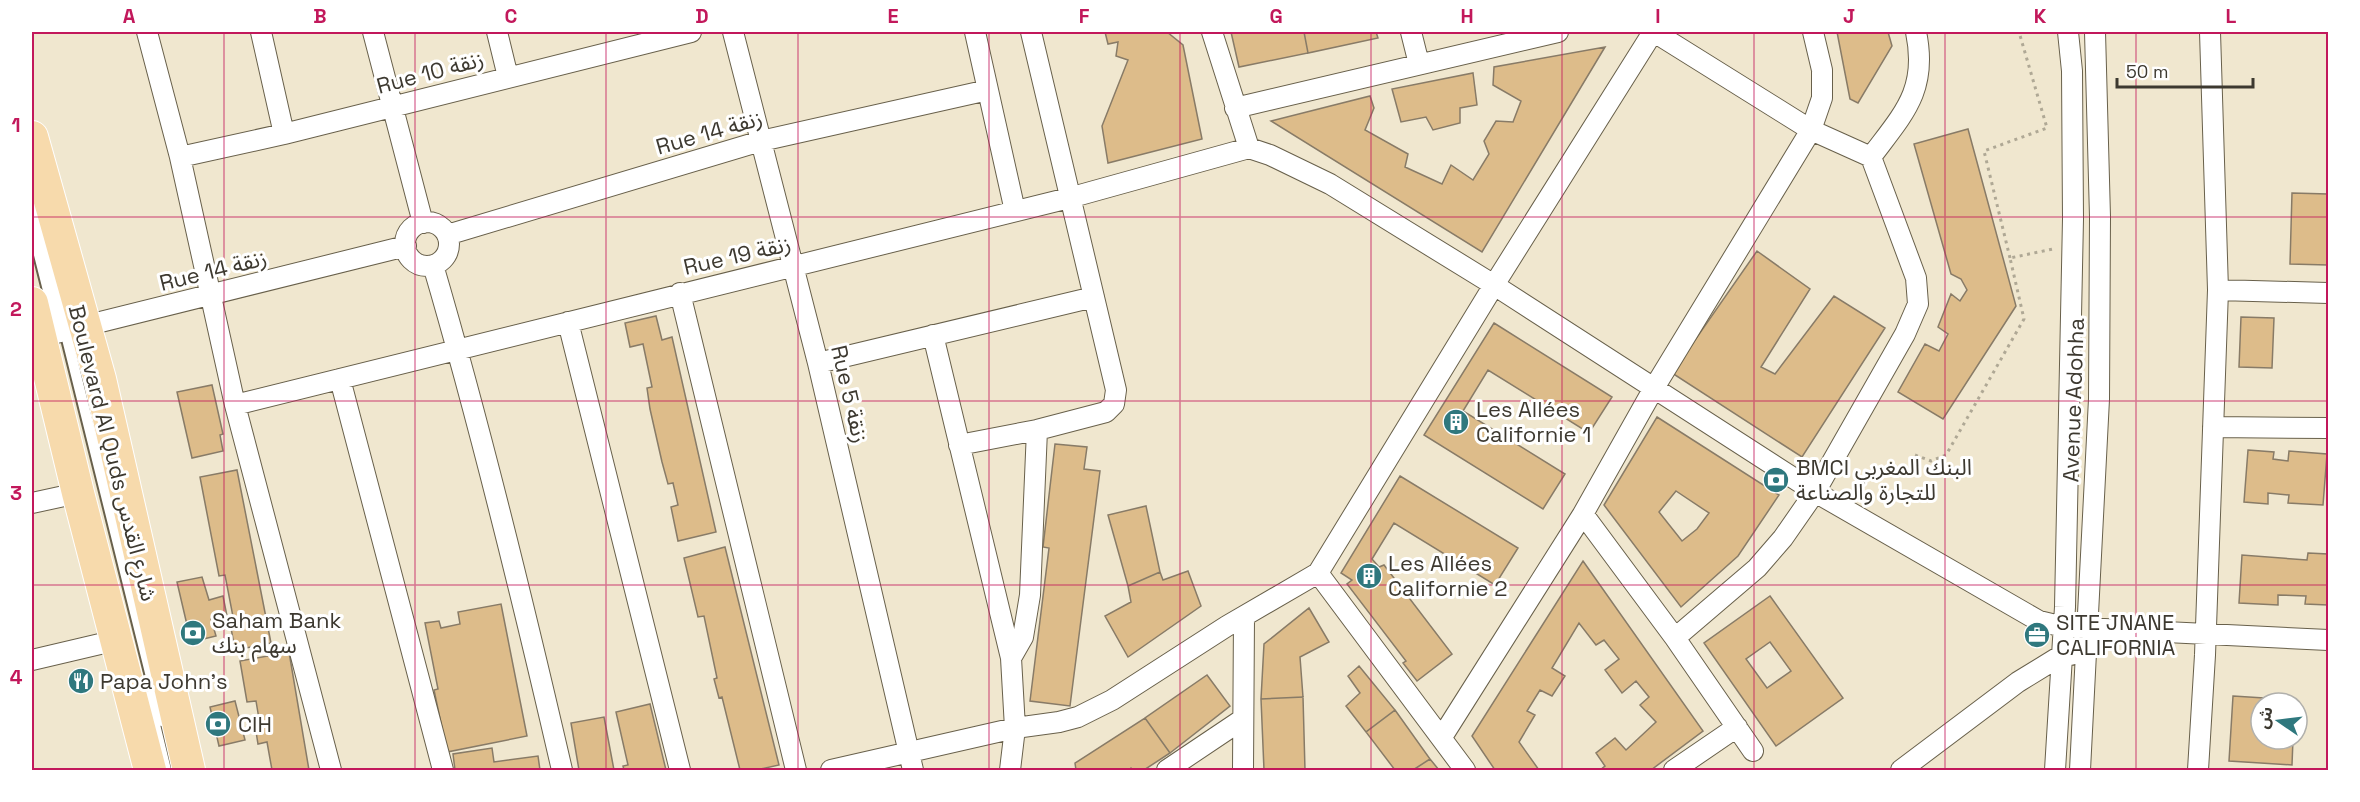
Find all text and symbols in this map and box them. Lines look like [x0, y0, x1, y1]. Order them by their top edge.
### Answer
text: A [123, 3, 136, 29]
text: B [313, 3, 327, 29]
text: C [505, 3, 518, 29]
text: D [695, 3, 709, 29]
text: E [887, 3, 899, 29]
text: F [1079, 3, 1090, 29]
text: G [1269, 3, 1283, 29]
text: H [1460, 3, 1474, 29]
text: I [1655, 3, 1661, 29]
text: J [1843, 3, 1855, 29]
text: K [2034, 3, 2047, 29]
text: L [2226, 3, 2237, 29]
street label: Rue 10 زنقة [373, 44, 487, 100]
scale bar [2117, 51, 2254, 89]
text: 50 m [2126, 60, 2168, 83]
street label: Rue 14 زنقة [652, 103, 766, 161]
text: 1 [11, 112, 21, 138]
street label: Rue 19 زنقة [681, 229, 793, 281]
street label: Rue 14 زنقة [156, 243, 270, 297]
text: 2 [10, 296, 22, 322]
street label: Boulevard Al Quds شارع القدس [60, 302, 163, 605]
street label: Avenue Adohha [2056, 317, 2090, 483]
street label: Rue 5 زنقة [825, 342, 875, 446]
place label: Les Allées Californie 1 [1476, 395, 1591, 448]
building icon: Les Allées Californie 1 [1441, 407, 1471, 437]
place label: BMCI البنك المغربي للتجارة والصناعة [1796, 453, 1972, 506]
bank icon: BMCI البنك المغربي للتجارة والصناعة [1761, 465, 1791, 495]
text: 3 [10, 480, 22, 506]
place label: Les Allées Californie 2 [1388, 549, 1507, 602]
building icon: Les Allées Californie 2 [1354, 561, 1384, 591]
place label: Saham Bank سهام بنك [212, 606, 342, 662]
place label: SITE JNANE CALIFORNIA [2056, 608, 2176, 661]
bank icon: Saham Bank سهام بنك [178, 618, 208, 648]
office icon: SITE JNANE CALIFORNIA [2022, 620, 2052, 650]
text: 4 [10, 664, 23, 690]
restaurant icon: Papa John's [66, 666, 96, 696]
place label: Papa John's [100, 667, 228, 695]
north arrow [2249, 691, 2309, 751]
text: ش [2252, 704, 2278, 731]
bank icon: CIH [203, 709, 233, 739]
place label: CIH [238, 710, 272, 738]

